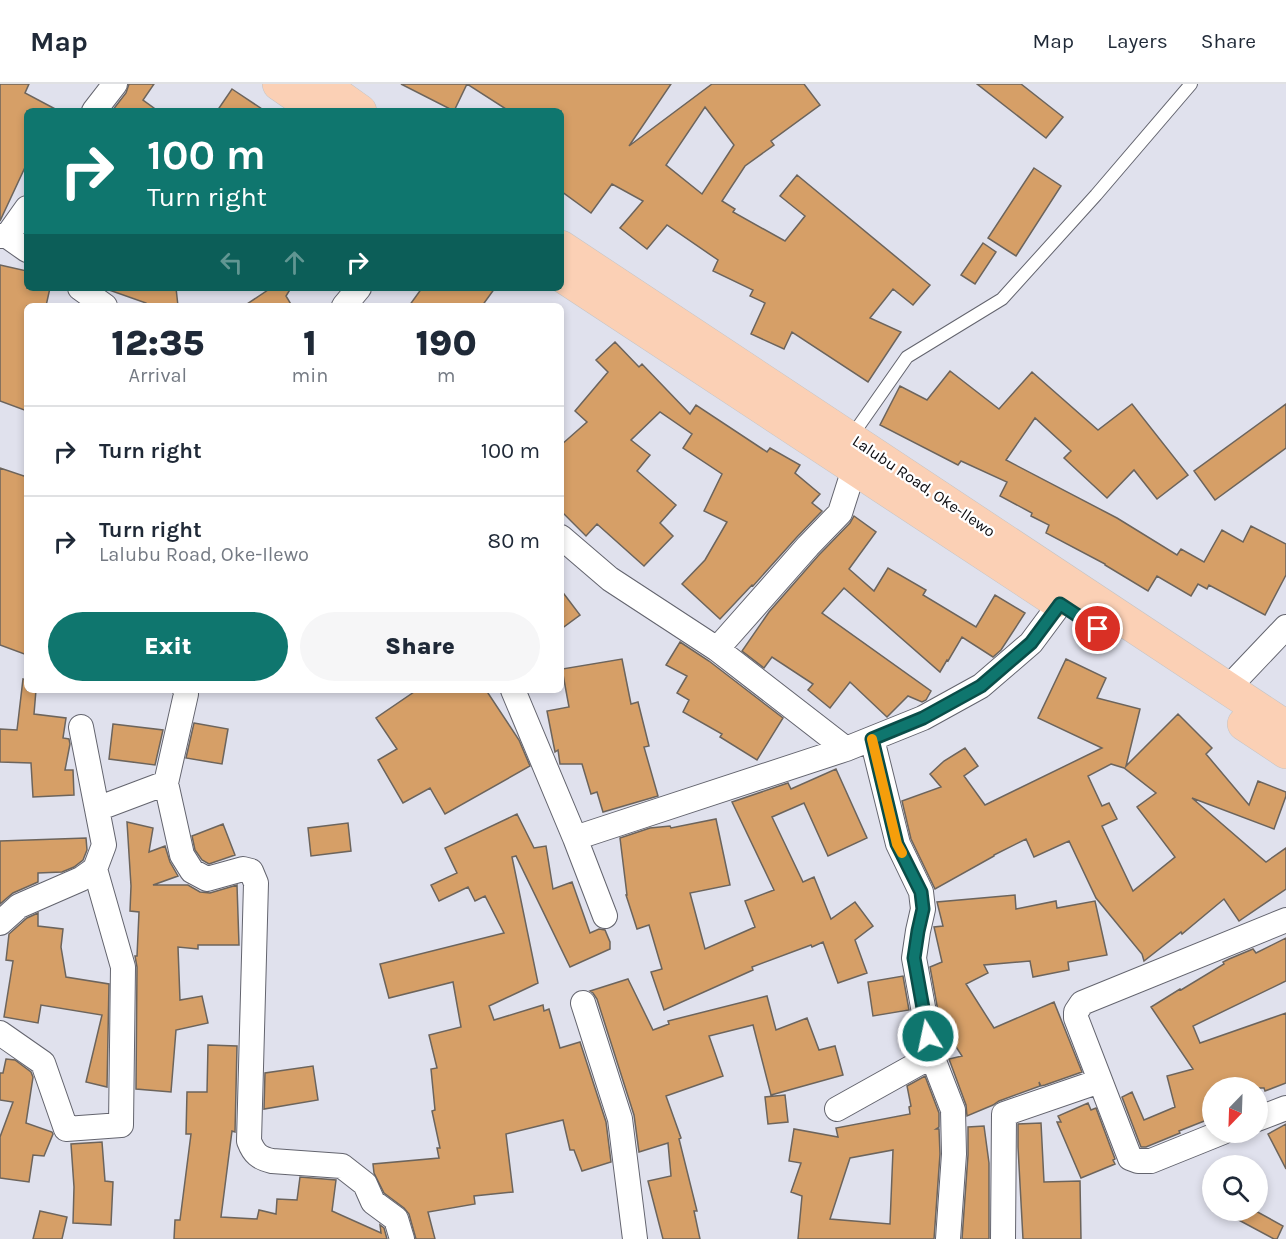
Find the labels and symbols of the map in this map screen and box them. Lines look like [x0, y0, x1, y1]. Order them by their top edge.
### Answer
street label: Lalubu Road, Oke-Ilewo [849, 431, 999, 541]
pin [1072, 603, 1123, 654]
position arrow [896, 1004, 960, 1068]
north arrow [1202, 1077, 1268, 1143]

